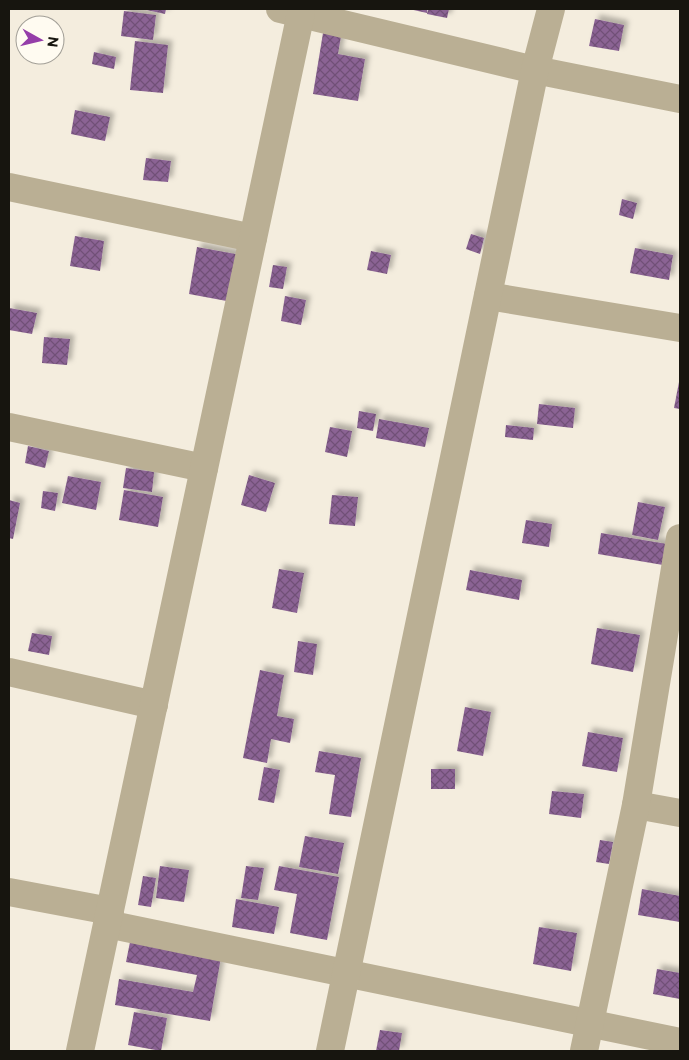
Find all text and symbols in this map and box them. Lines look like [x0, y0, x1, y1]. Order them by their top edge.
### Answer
north arrow [15, 15, 65, 65]
text: N [44, 35, 63, 48]

